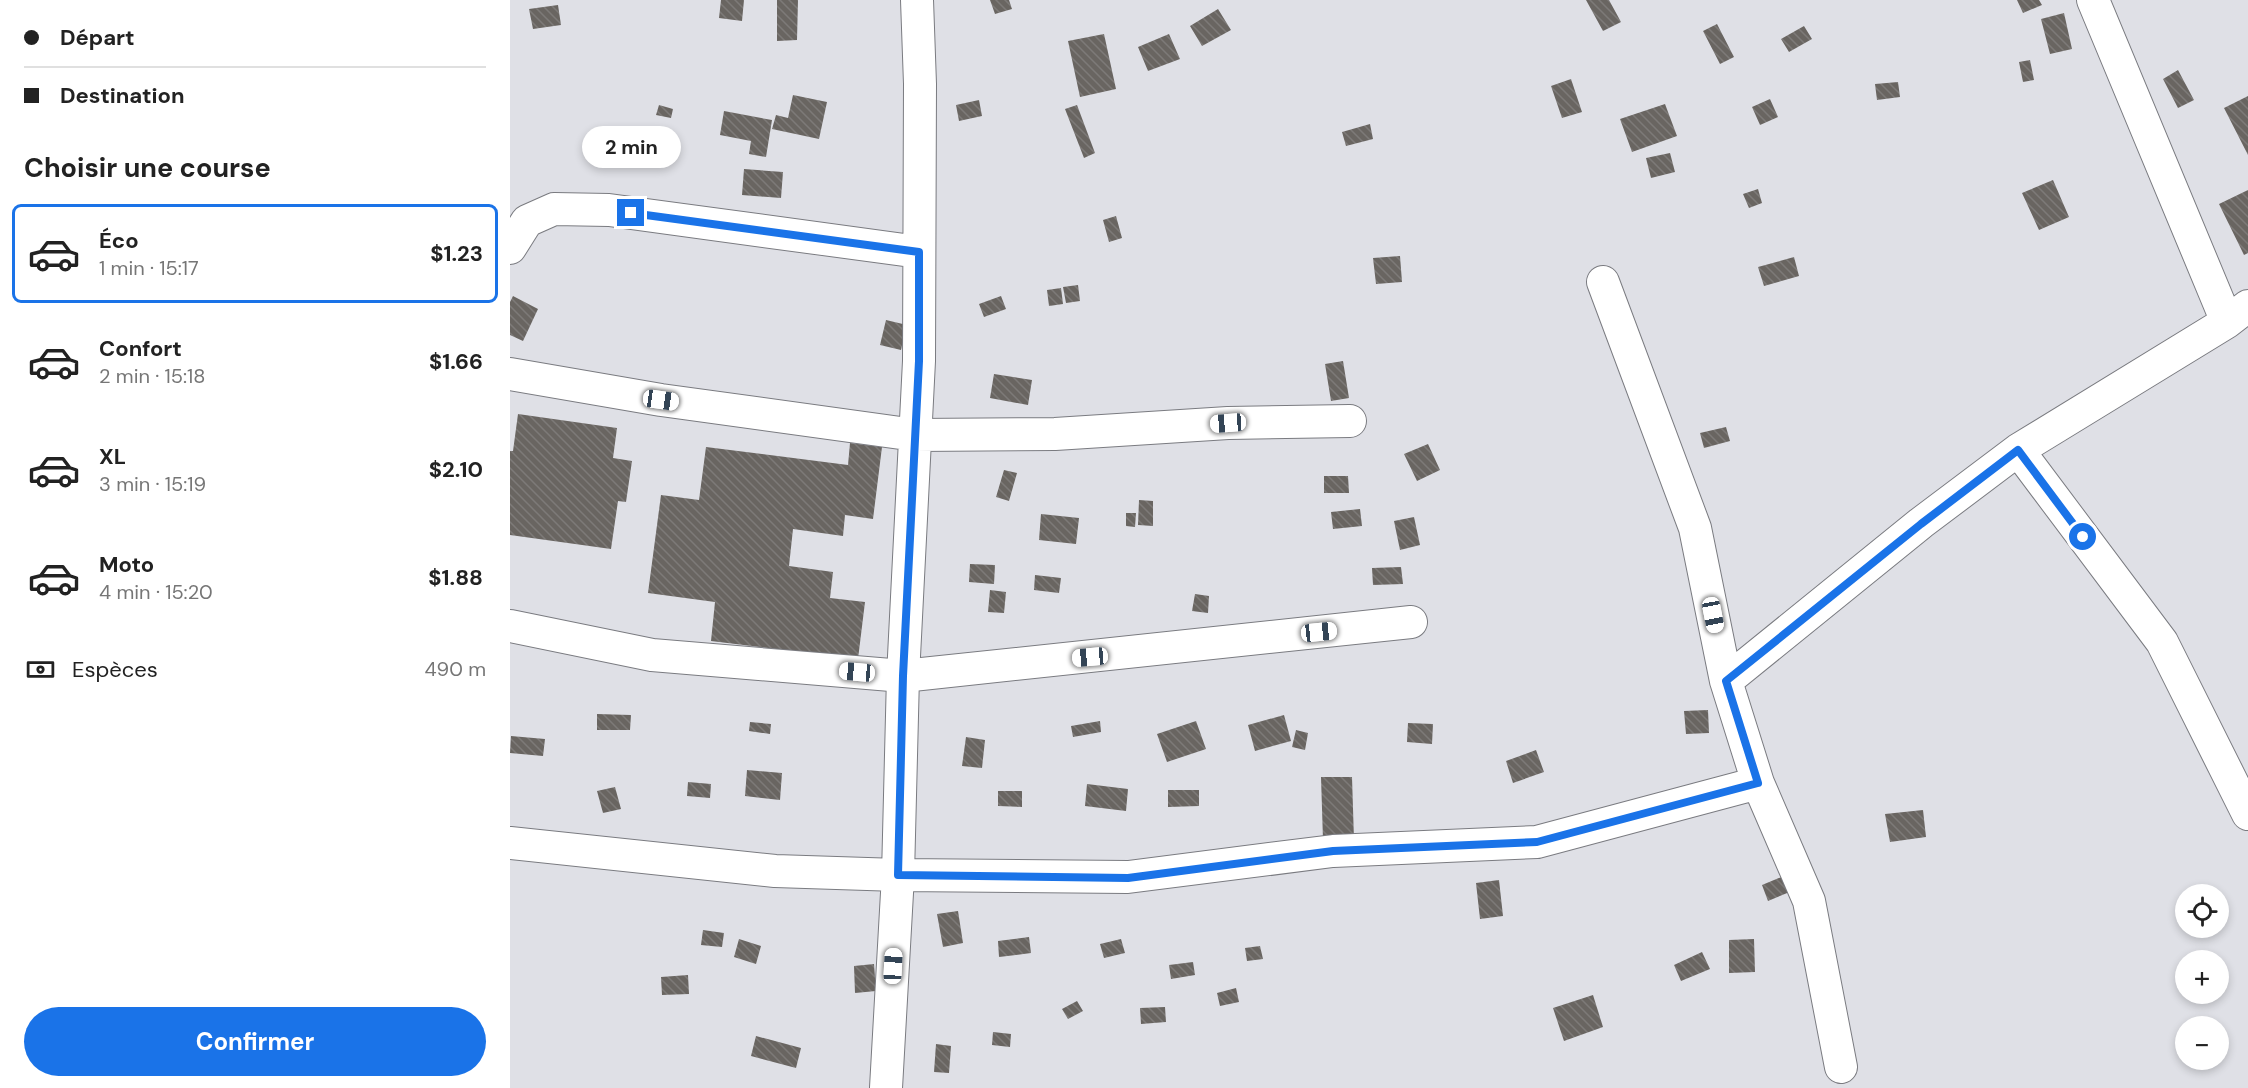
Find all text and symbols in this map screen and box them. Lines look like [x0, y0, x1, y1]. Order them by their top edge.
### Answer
text: Départ [60, 23, 135, 52]
text: Destination [60, 81, 185, 110]
callout: 2 min [582, 126, 680, 168]
text: 2 min [605, 134, 658, 160]
text: Choisir une course [24, 150, 271, 185]
route end [617, 199, 644, 226]
text: Éco [99, 226, 139, 255]
icon: car [27, 227, 81, 281]
text: $1.23 [430, 239, 483, 268]
text: 1 min · 15:17 [99, 255, 199, 281]
text: Confort [99, 334, 182, 363]
icon: car [27, 335, 81, 389]
text: $1.66 [429, 347, 483, 376]
text: 2 min · 15:18 [99, 363, 205, 389]
car [642, 389, 680, 411]
car [1209, 413, 1247, 433]
text: XL [99, 442, 126, 471]
icon: car [27, 443, 81, 497]
text: $2.10 [429, 455, 483, 484]
text: 3 min · 15:19 [99, 471, 206, 497]
route start [2069, 523, 2096, 550]
text: Moto [99, 550, 154, 579]
icon: car [27, 551, 81, 605]
text: $1.88 [428, 563, 483, 592]
text: 4 min · 15:20 [99, 579, 213, 605]
car [1701, 596, 1725, 634]
car [1300, 621, 1338, 643]
car [1071, 646, 1109, 668]
icon: cash [24, 653, 57, 686]
text: Espèces [72, 655, 158, 684]
text: 490 m [424, 656, 486, 682]
car [838, 661, 876, 683]
map controls [2175, 884, 2229, 1070]
button: locate [2175, 884, 2229, 938]
car [883, 948, 903, 984]
button: + [2175, 950, 2229, 1004]
button: Confirmer [24, 1007, 486, 1076]
button: − [2175, 1016, 2229, 1070]

